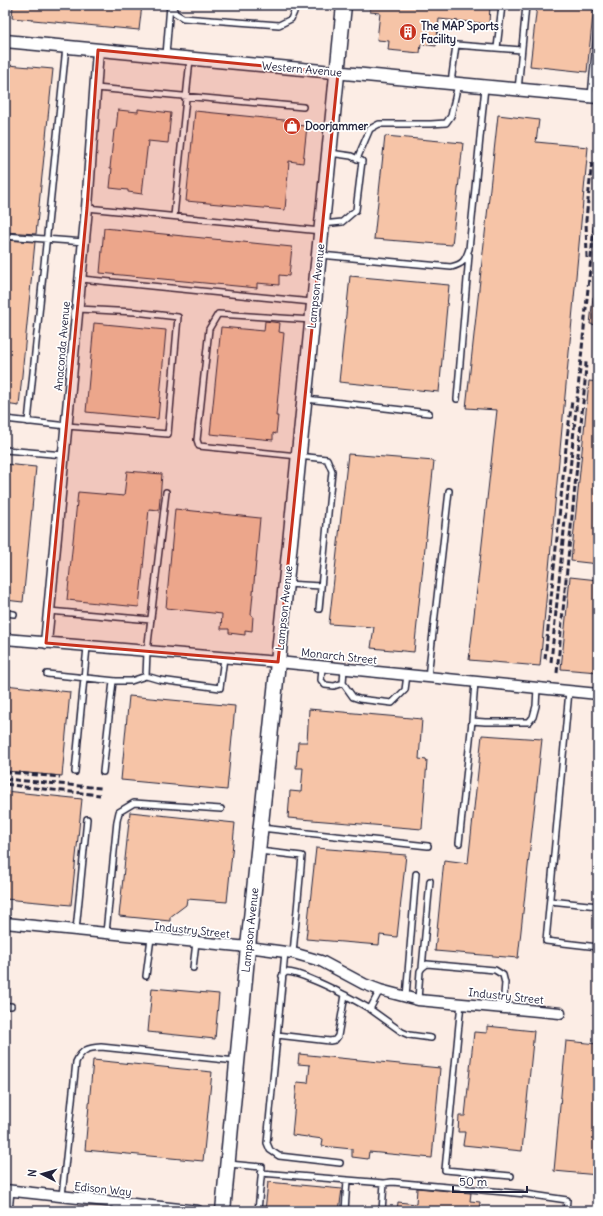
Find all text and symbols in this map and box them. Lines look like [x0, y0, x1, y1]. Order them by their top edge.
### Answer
place label: The MAP Sports Facility [421, 19, 499, 47]
building icon: The MAP Sports Facility [398, 22, 418, 42]
street label: Western Avenue [261, 59, 343, 79]
shop icon: Doorjammer [282, 116, 302, 136]
place label: Doorjammer [305, 119, 369, 133]
street label: Lampson Avenue [305, 243, 327, 329]
street label: Anaconda Avenue [51, 301, 73, 391]
street label: Lampson Avenue [273, 565, 295, 651]
street label: Monarch Street [300, 645, 378, 667]
street label: Lampson Avenue [239, 887, 261, 973]
street label: Industry Street [154, 919, 231, 941]
street label: Industry Street [468, 985, 545, 1007]
north arrow [22, 1154, 62, 1194]
text: N [25, 1168, 39, 1177]
scale bar [453, 1168, 527, 1194]
text: 50 m [459, 1174, 488, 1189]
street label: Edison Way [74, 1179, 132, 1199]

